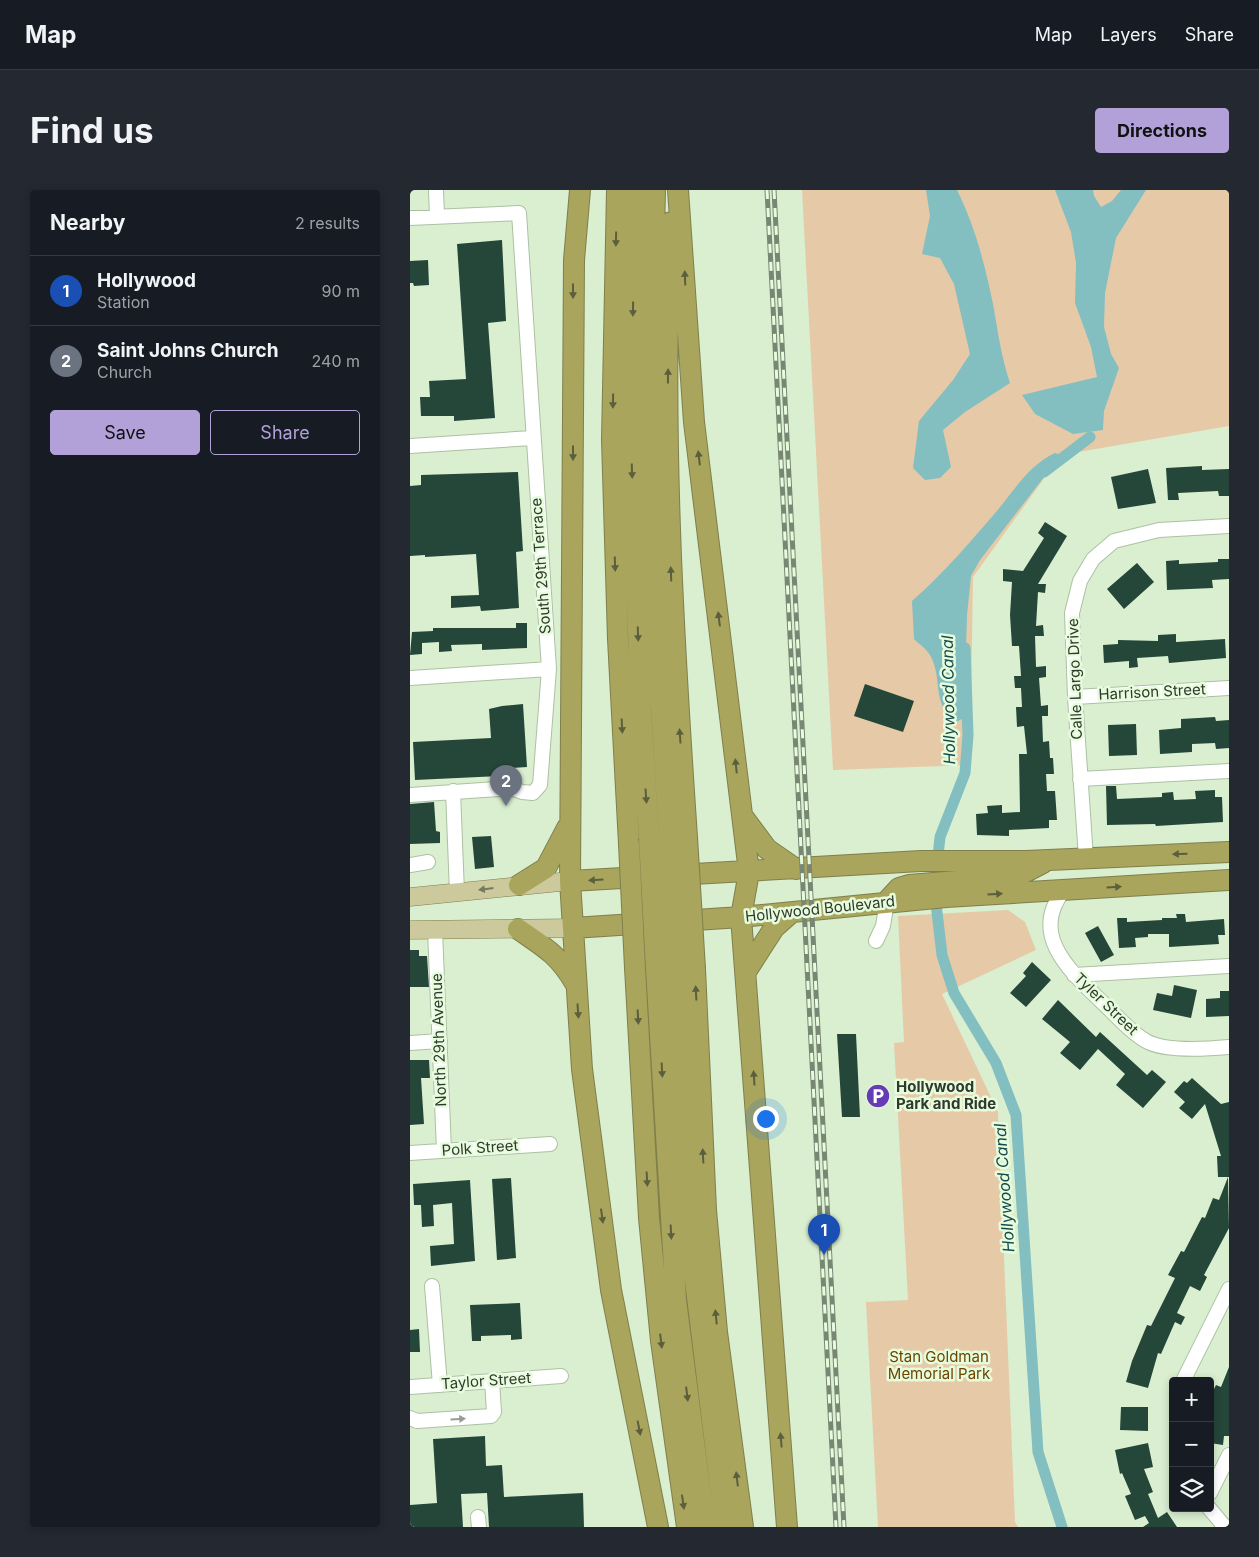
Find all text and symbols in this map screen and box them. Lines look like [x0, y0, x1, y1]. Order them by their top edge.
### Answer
text: Map [25, 20, 76, 49]
text: Map [1035, 24, 1072, 45]
text: Layers [1100, 24, 1157, 45]
text: Share [1185, 24, 1234, 45]
button: Directions [1095, 108, 1229, 153]
text: Find us [30, 109, 154, 151]
text: Nearby [50, 210, 125, 235]
text: 2 results [295, 213, 360, 233]
one-way arrow [612, 231, 620, 247]
text: Hollywood [97, 269, 196, 292]
one-way arrow [681, 270, 689, 286]
text: 1 [63, 281, 69, 301]
text: 90 m [321, 281, 360, 301]
one-way arrow [569, 283, 577, 299]
text: Station [97, 292, 150, 312]
one-way arrow [629, 301, 637, 317]
text: Saint Johns Church [97, 339, 278, 362]
text: 2 [61, 351, 71, 371]
text: 240 m [312, 351, 360, 371]
text: Church [97, 362, 152, 382]
one-way arrow [664, 368, 672, 384]
one-way arrow [609, 393, 617, 409]
button: Save [50, 410, 200, 455]
button: Share [210, 410, 360, 455]
one-way arrow [568, 446, 576, 462]
one-way arrow [695, 449, 703, 465]
one-way arrow [628, 463, 636, 479]
street label: South 29th Terrace [526, 497, 555, 635]
one-way arrow [612, 556, 620, 572]
one-way arrow [667, 566, 675, 582]
one-way arrow [715, 611, 723, 627]
street label: Calle Largo Drive [1063, 618, 1086, 740]
one-way arrow [634, 626, 642, 642]
water label: Hollywood Canal [937, 635, 959, 765]
street label: Harrison Street [1098, 679, 1206, 704]
one-way arrow [619, 718, 627, 734]
one-way arrow [676, 728, 684, 744]
one-way arrow [732, 758, 740, 774]
pin: 2 [490, 765, 522, 806]
one-way arrow [643, 788, 651, 804]
one-way arrow [1172, 850, 1188, 858]
one-way arrow [588, 876, 604, 884]
one-way arrow [1106, 882, 1122, 890]
one-way arrow [478, 885, 494, 893]
one-way arrow [987, 889, 1003, 897]
street label: Hollywood Boulevard [744, 891, 896, 926]
street label: Tyler Street [1070, 968, 1142, 1039]
street label: North 29th Avenue [427, 973, 450, 1107]
one-way arrow [692, 985, 700, 1001]
one-way arrow [575, 1003, 583, 1019]
one-way arrow [634, 1009, 642, 1025]
one-way arrow [658, 1062, 666, 1078]
one-way arrow [750, 1070, 758, 1086]
place label: Hollywood Park and Ride [896, 1077, 996, 1113]
parking icon: Hollywood Park and Ride [865, 1083, 891, 1109]
your location [753, 1106, 779, 1132]
water label: Hollywood Canal [990, 1123, 1018, 1253]
street label: Polk Street [441, 1135, 519, 1160]
one-way arrow [699, 1147, 707, 1163]
one-way arrow [644, 1171, 652, 1187]
one-way arrow [599, 1208, 607, 1224]
pin: 1 [808, 1214, 840, 1255]
one-way arrow [667, 1224, 675, 1240]
one-way arrow [712, 1309, 720, 1325]
one-way arrow [657, 1333, 665, 1349]
park label: Stan Goldman Memorial Park [888, 1347, 991, 1383]
street label: Taylor Street [440, 1368, 532, 1393]
map controls [1169, 1377, 1214, 1512]
button: + [1169, 1377, 1214, 1422]
one-way arrow [683, 1386, 691, 1402]
one-way arrow [450, 1414, 466, 1422]
one-way arrow [635, 1420, 643, 1436]
button: − [1169, 1422, 1214, 1467]
one-way arrow [777, 1432, 785, 1448]
button: layers [1169, 1467, 1214, 1512]
one-way arrow [733, 1470, 741, 1486]
one-way arrow [679, 1494, 687, 1510]

